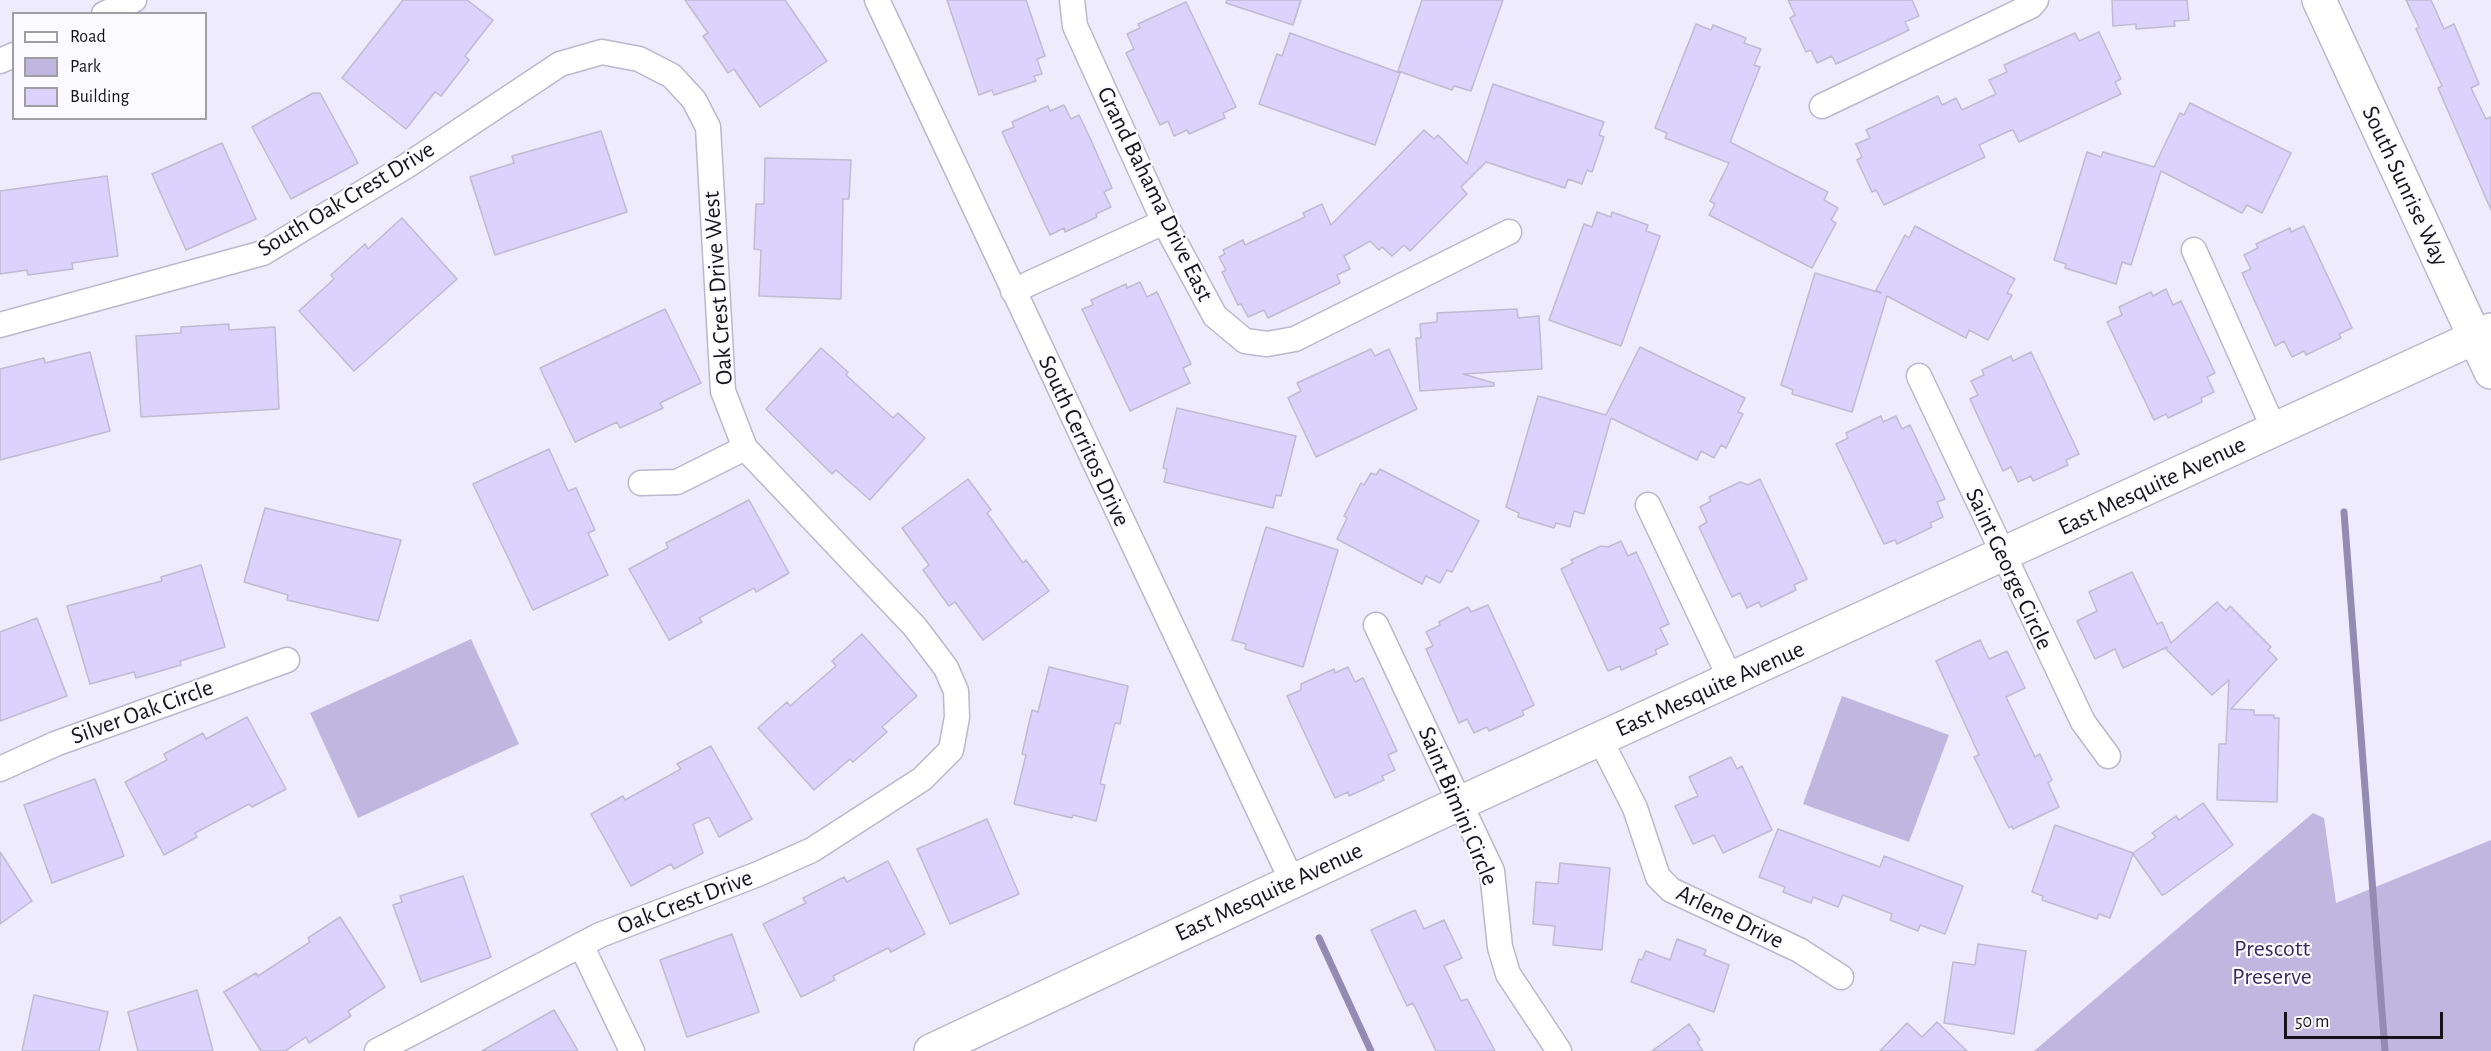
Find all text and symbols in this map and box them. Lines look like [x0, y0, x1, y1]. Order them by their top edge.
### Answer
legend [12, 12, 207, 120]
text: Road [70, 28, 106, 46]
text: Park [70, 58, 101, 76]
street label: Grand Bahama Drive East [1091, 82, 1219, 306]
text: Building [70, 88, 129, 106]
street label: South Sunrise Way [2355, 101, 2455, 271]
street label: South Oak Crest Drive [252, 135, 440, 263]
street label: Oak Crest Drive West [697, 190, 739, 386]
street label: South Cerritos Drive [1032, 351, 1136, 531]
street label: East Mesquite Avenue [2054, 430, 2250, 542]
street label: Saint George Circle [1959, 484, 2059, 654]
street label: East Mesquite Avenue [1611, 634, 1809, 744]
street label: Silver Oak Circle [67, 673, 217, 751]
street label: Saint Bimini Circle [1412, 722, 1504, 890]
street label: East Mesquite Avenue [1171, 836, 1367, 948]
street label: Oak Crest Drive [613, 863, 757, 941]
street label: Arlene Drive [1672, 879, 1788, 955]
park label: Prescott Preserve [2232, 935, 2312, 991]
scale bar [2287, 1000, 2446, 1038]
text: 50 m [2295, 1013, 2329, 1031]

